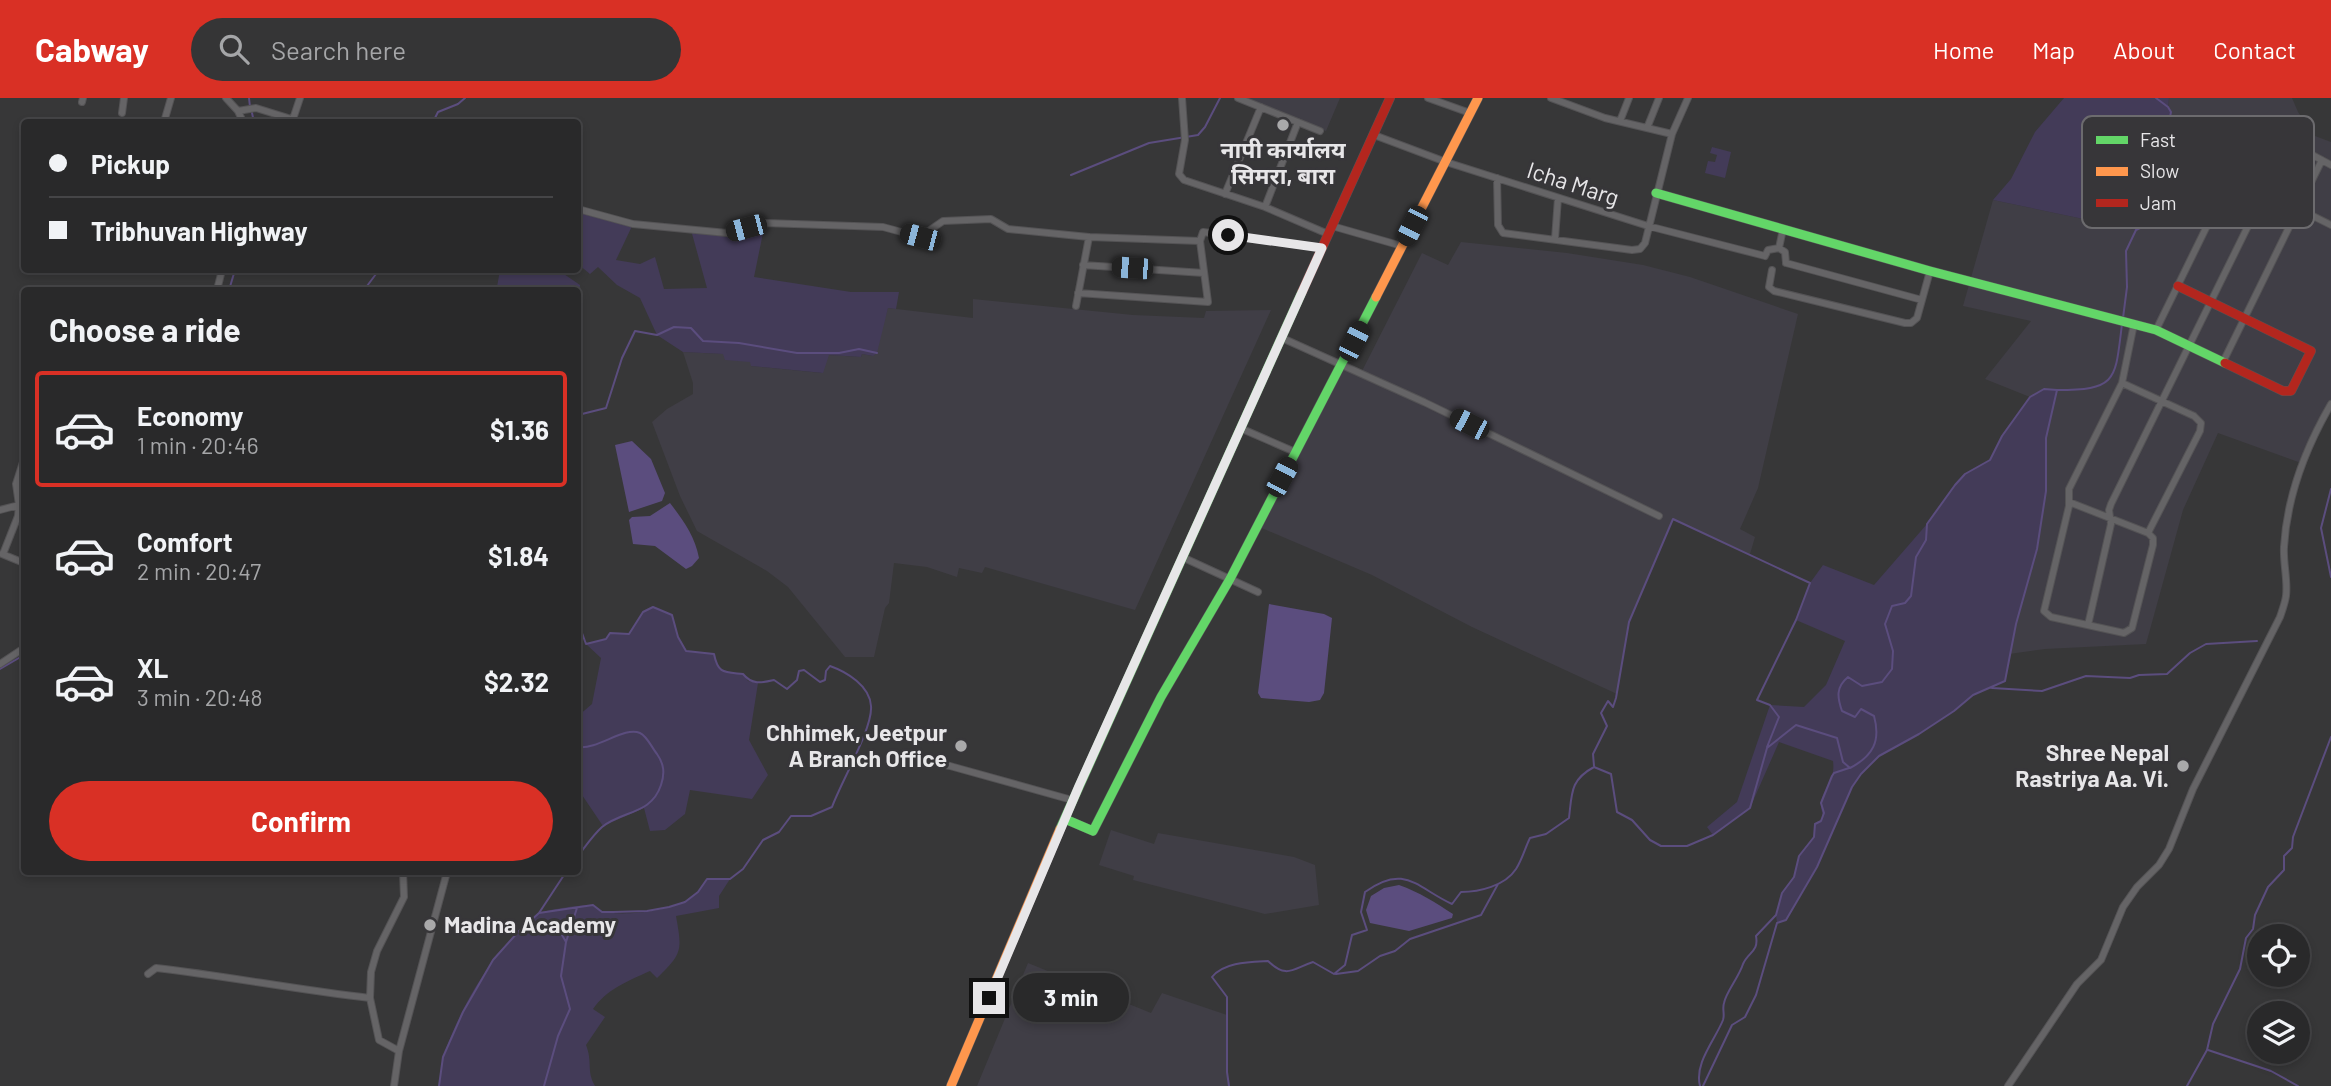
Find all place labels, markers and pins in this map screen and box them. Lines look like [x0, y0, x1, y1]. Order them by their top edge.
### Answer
marker: नापी कार्यालय सिमरा, बारा [1275, 117, 1291, 133]
place label: नापी कार्यालय सिमरा, बारा [1220, 135, 1346, 189]
place label: Chhimek, Jeetpur A Branch Office [766, 718, 947, 772]
marker: Chhimek, Jeetpur A Branch Office [953, 738, 969, 754]
place label: Shree Nepal Rastriya Aa. Vi. [2015, 738, 2169, 792]
marker: Shree Nepal Rastriya Aa. Vi. [2175, 758, 2191, 774]
place label: Madina Academy [444, 910, 617, 938]
marker: Madina Academy [422, 917, 438, 933]

